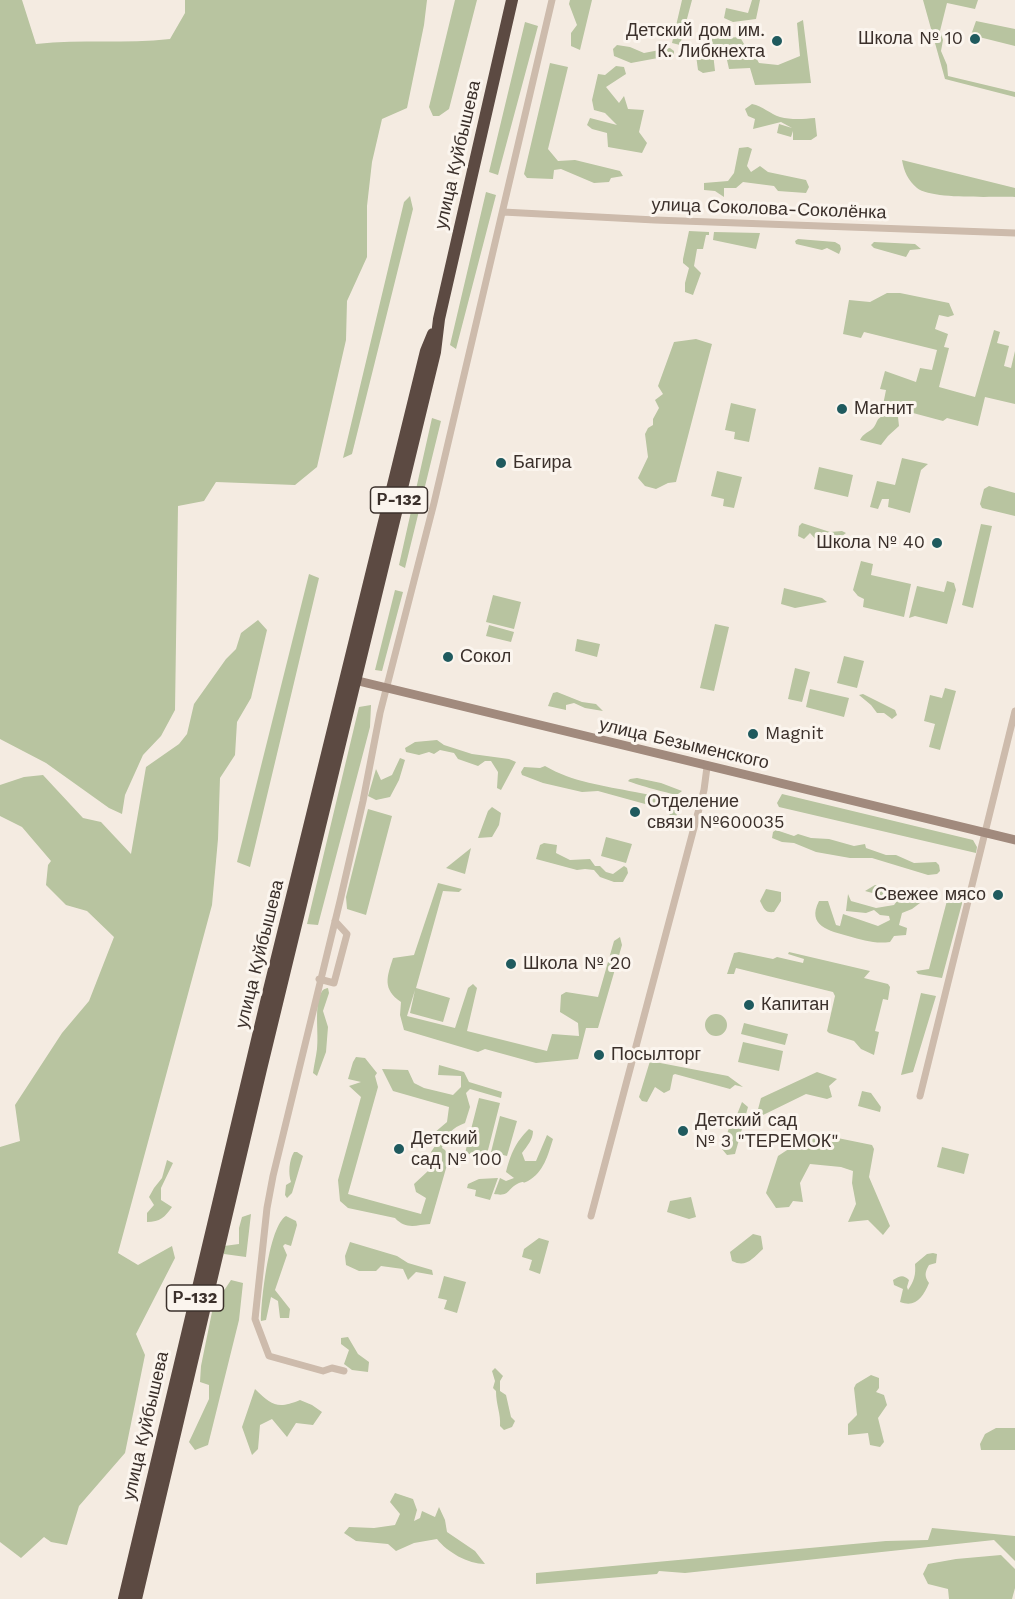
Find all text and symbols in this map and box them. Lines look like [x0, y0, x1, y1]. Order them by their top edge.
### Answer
place label: Детский дом им. К. Либкнехта [626, 20, 765, 63]
place label: Школа № 10 [858, 28, 963, 50]
marker: Школа № 10 [968, 32, 982, 46]
marker: Детский дом им. К. Либкнехта [770, 34, 784, 48]
street label: улица Куйбышева [430, 78, 486, 232]
street label: улица Соколова-Соколёнка [651, 194, 887, 224]
place label: Магнит [854, 398, 914, 420]
marker: Магнит [835, 402, 849, 416]
place label: Багира [513, 452, 571, 474]
marker: Багира [494, 456, 508, 470]
road number: Р-132 [370, 487, 428, 513]
place label: Школа № 40 [816, 532, 925, 554]
marker: Школа № 40 [930, 536, 944, 550]
place label: Сокол [460, 646, 511, 668]
marker: Сокол [441, 650, 455, 664]
street label: улица Безыменского [597, 714, 771, 774]
place label: Magnit [765, 723, 823, 745]
marker: Magnit [746, 727, 760, 741]
place label: Отделение связи №600035 [647, 791, 784, 834]
marker: Отделение связи №600035 [628, 805, 642, 819]
street label: улица Куйбышева [231, 878, 289, 1030]
place label: Свежее мясо [874, 884, 986, 906]
marker: Свежее мясо [991, 888, 1005, 902]
place label: Школа № 20 [523, 953, 631, 975]
marker: Школа № 20 [504, 957, 518, 971]
place label: Капитан [761, 994, 829, 1016]
marker: Капитан [742, 998, 756, 1012]
place label: Посылторг [611, 1044, 701, 1066]
marker: Посылторг [592, 1048, 606, 1062]
place label: Детский сад № 3 "ТЕРЕМОК" [695, 1110, 838, 1152]
marker: Детский сад № 3 "ТЕРЕМОК" [676, 1124, 690, 1138]
place label: Детский сад № 100 [411, 1128, 502, 1170]
marker: Детский сад № 100 [392, 1142, 406, 1156]
road number: Р-132 [166, 1285, 224, 1311]
street label: улица Куйбышева [118, 1349, 174, 1503]

